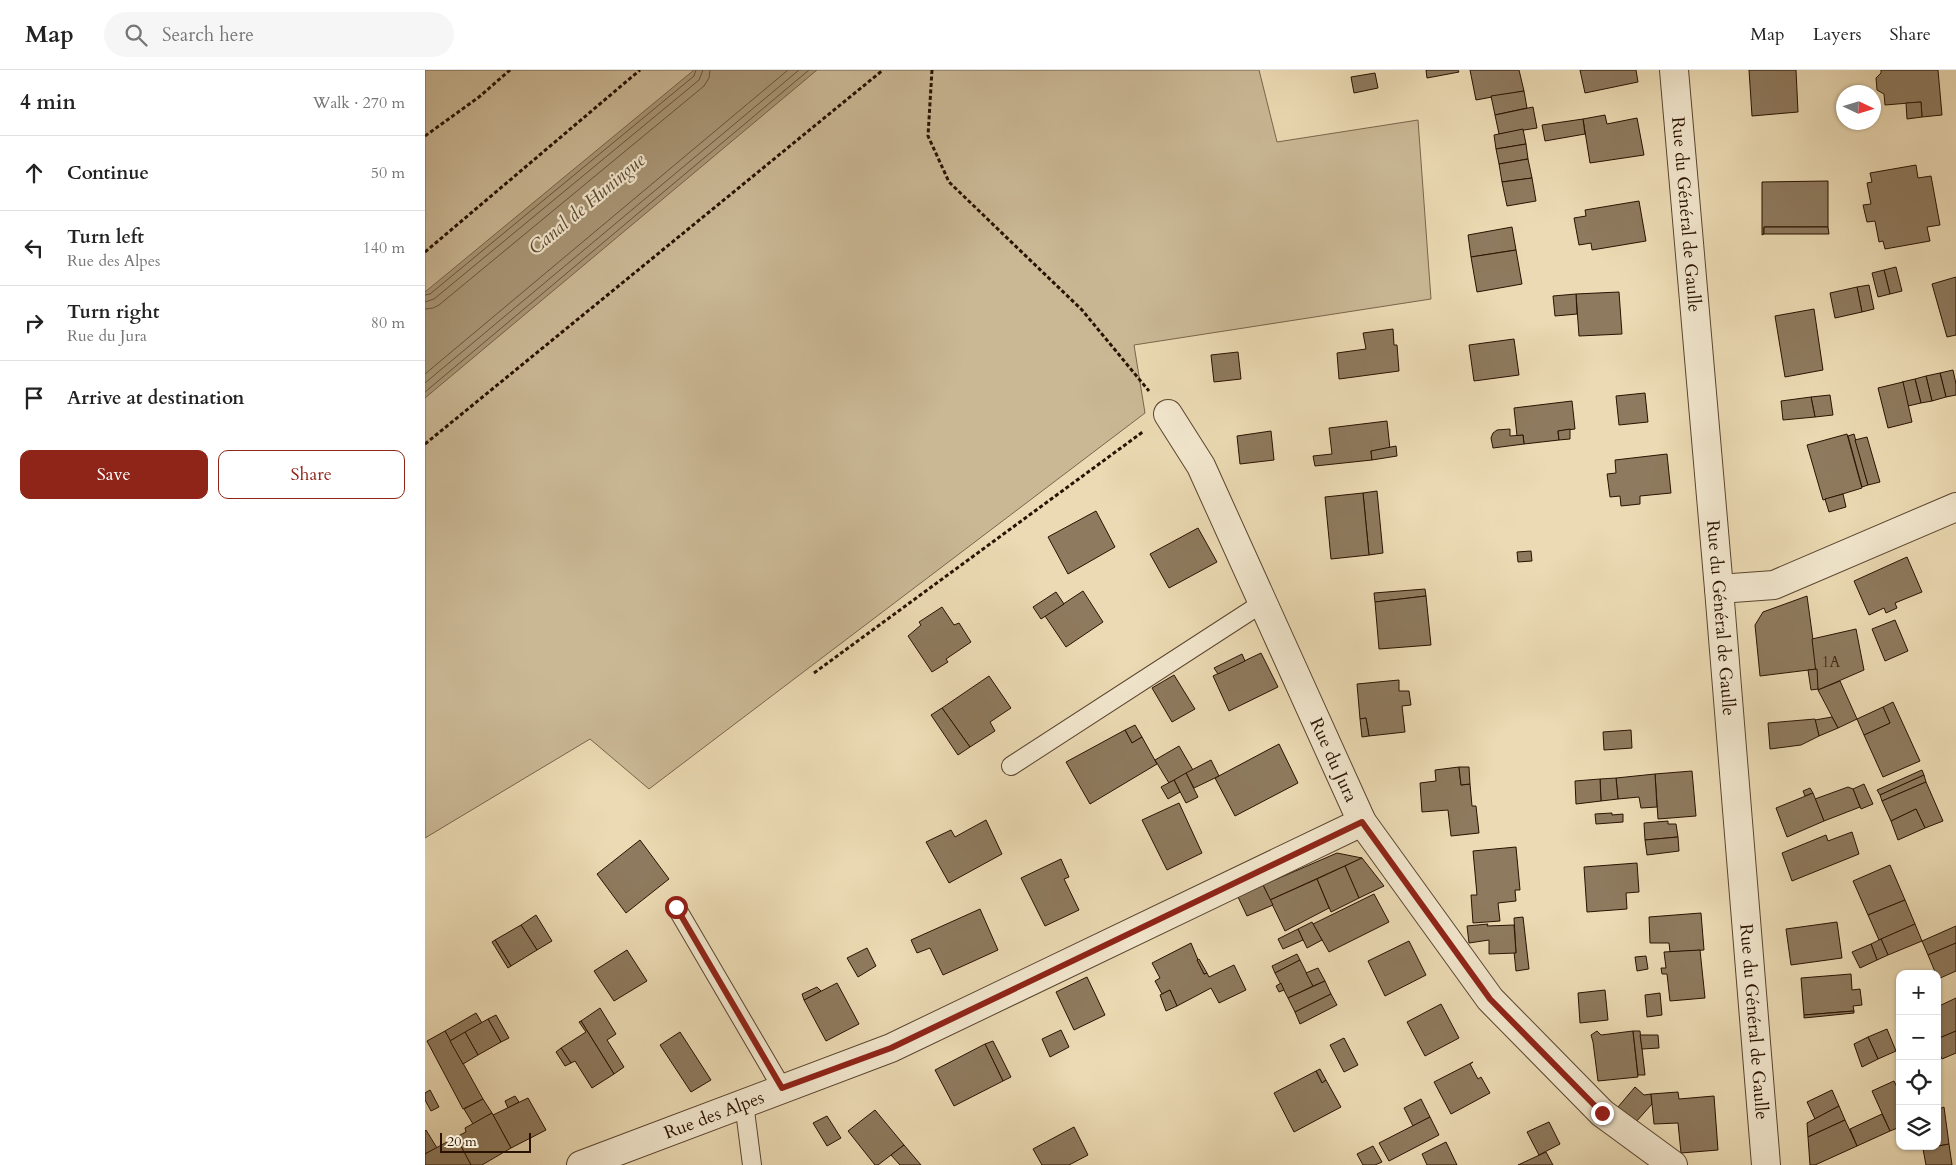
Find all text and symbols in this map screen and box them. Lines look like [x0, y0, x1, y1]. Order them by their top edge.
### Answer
search box [104, 12, 454, 57]
text: Map [25, 18, 74, 51]
icon: search [122, 21, 150, 49]
text: Search here [162, 22, 254, 48]
text: Map [1750, 22, 1785, 47]
text: Layers [1813, 22, 1862, 47]
text: Share [1890, 22, 1931, 47]
north arrow [1836, 85, 1881, 130]
text: 4 min [20, 88, 76, 117]
text: Walk · 270 m [313, 92, 405, 114]
street label: Rue du Général de Gaulle [1666, 116, 1707, 313]
water label: Canal de Huningue [523, 147, 651, 261]
icon: ahead [20, 159, 48, 187]
text: Continue [67, 160, 149, 186]
text: 50 m [371, 162, 405, 184]
text: Turn left [67, 224, 144, 250]
icon: left [20, 234, 48, 262]
text: 140 m [363, 237, 405, 259]
text: Rue des Alpes [67, 250, 160, 272]
text: Turn right [67, 299, 159, 325]
icon: right [20, 309, 48, 337]
text: 80 m [371, 312, 405, 334]
text: Rue du Jura [67, 325, 147, 347]
icon: arrive [20, 384, 48, 412]
text: Arrive at destination [67, 385, 244, 411]
button: Save [20, 450, 208, 499]
button: Share [218, 450, 405, 499]
street label: Rue du Général de Gaulle [1701, 519, 1742, 717]
house number: 1A [1822, 652, 1841, 672]
street label: Rue du Jura [1304, 714, 1364, 806]
route start [665, 896, 688, 919]
street label: Rue du Général de Gaulle [1734, 923, 1775, 1120]
map controls [1896, 970, 1941, 1150]
button: + [1896, 970, 1941, 1015]
button: − [1896, 1015, 1941, 1060]
button: locate [1896, 1060, 1941, 1105]
street label: Rue des Alpes [660, 1085, 768, 1145]
route end [1591, 1102, 1614, 1125]
button: layers [1896, 1105, 1941, 1150]
scale bar [440, 1130, 531, 1153]
text: 20 m [447, 1132, 477, 1151]

